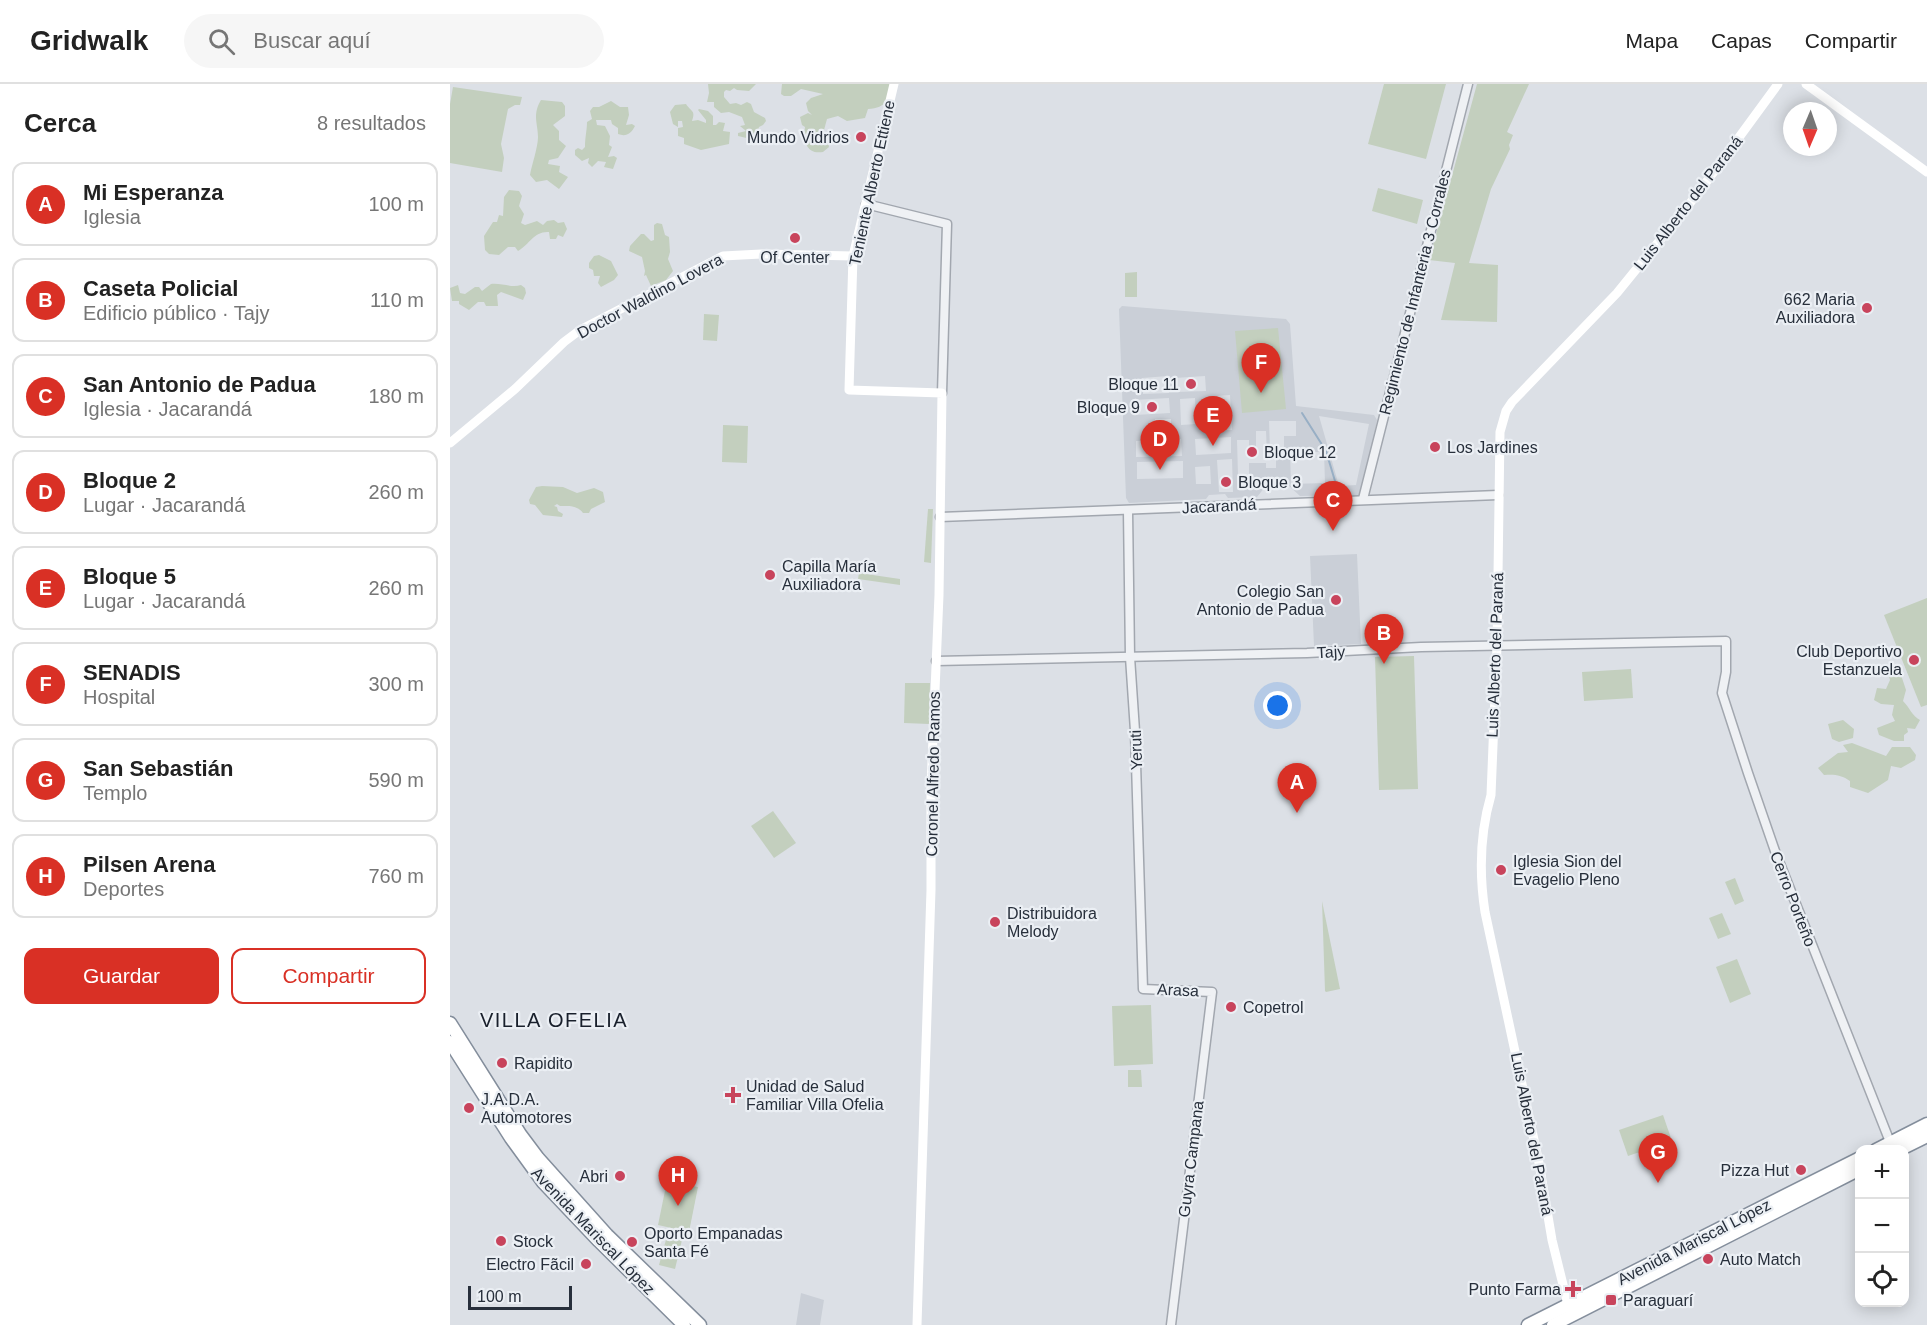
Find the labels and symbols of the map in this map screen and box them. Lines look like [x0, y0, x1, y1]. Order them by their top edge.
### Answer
street label: Teniente Alberto Ettiene [846, 98, 898, 267]
north arrow [1783, 102, 1837, 156]
place label: Mundo Vidrios [747, 129, 849, 146]
marker: Mundo Vidrios [854, 130, 868, 144]
street label: Luis Alberto del Paraná [1630, 133, 1746, 273]
street label: Regimiento de Infanteria 3 Corrales [1376, 167, 1454, 417]
marker: Of Center [788, 231, 802, 245]
place label: Of Center [760, 249, 830, 266]
street label: Doctor Waldino Lovera [574, 250, 726, 342]
place label: 662 Maria Auxiliadora [1776, 291, 1855, 326]
marker: 662 Maria Auxiliadora [1860, 301, 1874, 315]
pin: F [1242, 344, 1280, 393]
place label: Bloque 11 [1108, 376, 1179, 393]
marker: Bloque 11 [1184, 377, 1198, 391]
pin: E [1194, 396, 1233, 446]
place label: Bloque 9 [1077, 399, 1140, 416]
marker: Bloque 9 [1145, 400, 1159, 414]
pin: D [1140, 420, 1180, 470]
place label: Los Jardines [1447, 439, 1538, 456]
marker: Los Jardines [1428, 440, 1442, 454]
place label: Bloque 12 [1264, 444, 1336, 461]
marker: Bloque 12 [1245, 445, 1259, 459]
place label: Bloque 3 [1238, 474, 1301, 491]
marker: Bloque 3 [1219, 475, 1233, 489]
pin: C [1314, 482, 1352, 531]
street label: Jacarandá [1181, 496, 1257, 516]
place label: Capilla María Auxiliadora [782, 558, 876, 593]
marker: Capilla María Auxiliadora [763, 568, 777, 582]
street label: Luis Alberto del Paraná [1484, 572, 1506, 738]
place label: Colegio San Antonio de Padua [1197, 583, 1324, 618]
marker: Colegio San Antonio de Padua [1329, 593, 1343, 607]
pin: B [1364, 614, 1404, 664]
street label: Tajy [1316, 643, 1346, 661]
place label: Club Deportivo Estanzuela [1796, 643, 1902, 678]
marker: Club Deportivo Estanzuela [1907, 653, 1921, 667]
street label: Coronel Alfredo Ramos [923, 691, 943, 857]
your location [1263, 691, 1292, 720]
street label: Yeruti [1127, 730, 1145, 770]
pin: A [1278, 764, 1316, 813]
street label: Cerro Porteño [1767, 849, 1819, 949]
place label: Iglesia Sion del Evagelio Pleno [1513, 853, 1622, 888]
marker: Iglesia Sion del Evagelio Pleno [1494, 863, 1508, 877]
place label: Distribuidora Melody [1007, 905, 1097, 940]
marker: Distribuidora Melody [988, 915, 1002, 929]
street label: Arasa [1157, 980, 1199, 1000]
place label: Copetrol [1243, 999, 1303, 1016]
marker: Copetrol [1224, 1000, 1238, 1014]
district label: VILLA OFELIA [480, 1009, 628, 1031]
street label: Luis Alberto del Paraná [1508, 1051, 1556, 1217]
place label: Rapidito [514, 1055, 573, 1072]
marker: Rapidito [495, 1056, 509, 1070]
place label: Unidad de Salud Familiar Villa Ofelia [746, 1078, 884, 1113]
marker: Unidad de Salud Familiar Villa Ofelia [724, 1086, 742, 1104]
place label: J.A.D.A. Automotores [481, 1091, 572, 1126]
street label: Guyra Campana [1175, 1100, 1207, 1218]
marker: J.A.D.A. Automotores [462, 1101, 476, 1115]
pin: G [1638, 1134, 1678, 1183]
pin: H [658, 1156, 698, 1206]
place label: Pizza Hut [1721, 1162, 1790, 1179]
marker: Pizza Hut [1794, 1163, 1808, 1177]
street label: Avenida Mariscal López [528, 1164, 658, 1298]
place label: Abri [580, 1168, 608, 1185]
marker: Abri [613, 1169, 627, 1183]
street label: Avenida Mariscal López [1615, 1196, 1773, 1288]
place label: Oporto Empanadas Santa Fé [644, 1225, 783, 1260]
place label: Stock [513, 1233, 554, 1250]
marker: Stock [494, 1234, 508, 1248]
marker: Oporto Empanadas Santa Fé [625, 1235, 639, 1249]
place label: Auto Match [1720, 1251, 1801, 1268]
marker: Auto Match [1701, 1252, 1715, 1266]
place label: Electro Fãcil [486, 1256, 574, 1273]
marker: Electro Fãcil [579, 1257, 593, 1271]
place label: Punto Farma [1469, 1281, 1561, 1298]
marker: Punto Farma [1566, 1282, 1580, 1296]
scale bar [468, 1283, 572, 1310]
place label: Paraguarí [1623, 1292, 1694, 1309]
marker: Paraguarí [1604, 1293, 1618, 1307]

